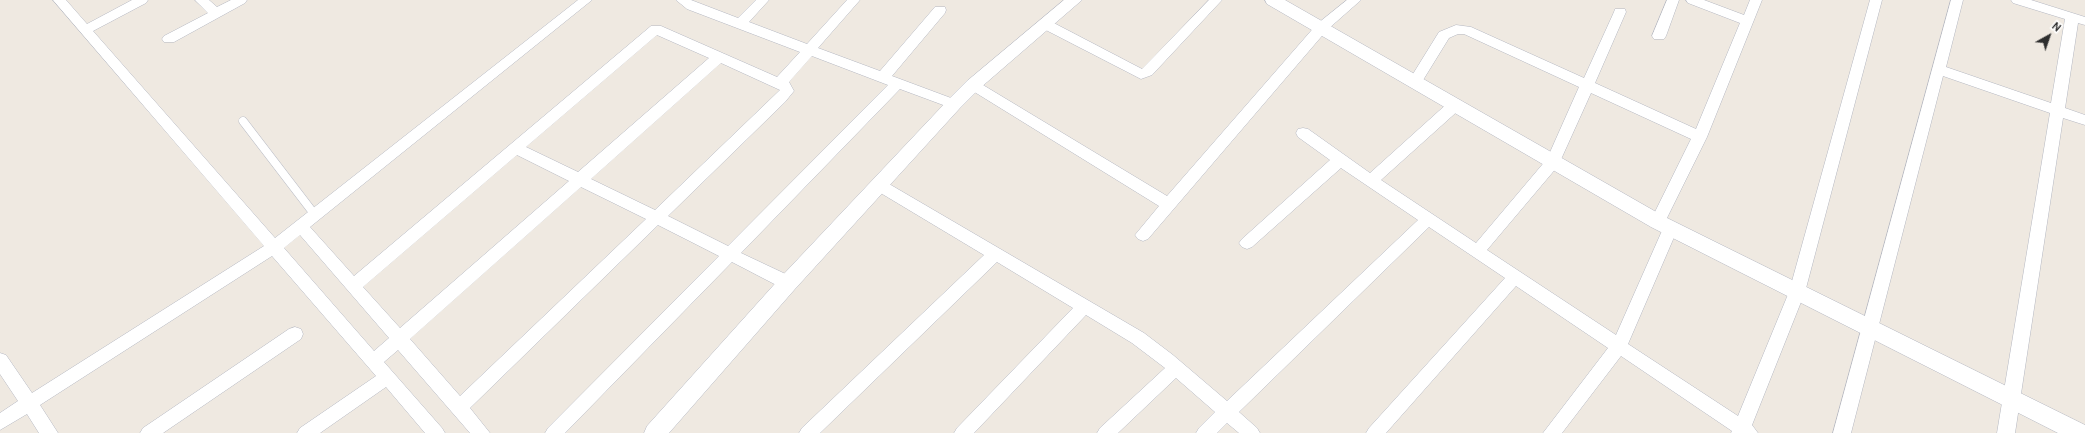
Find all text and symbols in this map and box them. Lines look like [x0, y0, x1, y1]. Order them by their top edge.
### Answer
north arrow [2029, 16, 2069, 56]
text: N [2049, 19, 2064, 35]

